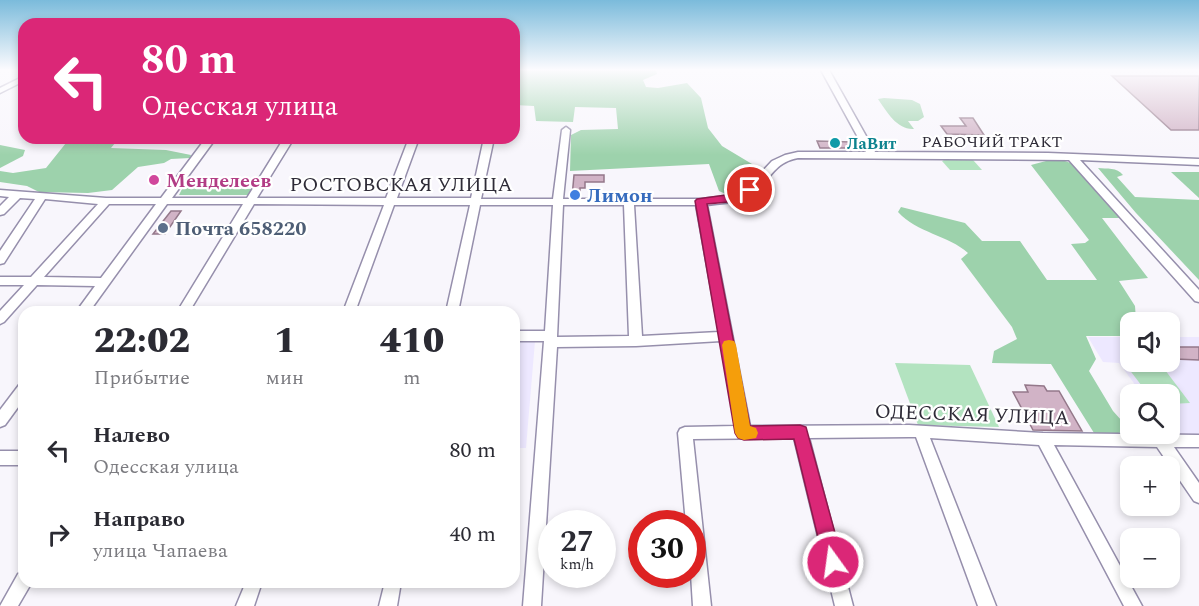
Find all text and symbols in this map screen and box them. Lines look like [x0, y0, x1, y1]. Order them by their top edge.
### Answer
text: 80 m [141, 29, 236, 92]
icon: left [42, 42, 120, 120]
text: Одесская улица [141, 86, 338, 128]
street label: РАБОЧИЙ ТРАКТ [922, 130, 1063, 154]
place label: ЛаВит [847, 132, 896, 156]
marker: ЛаВит [828, 136, 842, 150]
pin [724, 164, 775, 215]
place label: Менделеев [166, 166, 271, 196]
street label: РОСТОВСКАЯ УЛИЦА [290, 170, 512, 200]
marker: Менделеев [147, 173, 161, 187]
icon: arrive [733, 173, 766, 206]
place label: Лимон [587, 181, 653, 211]
marker: Лимон [568, 188, 582, 202]
place label: Почта 658220 [175, 214, 306, 244]
marker: Почта 658220 [156, 221, 170, 235]
map controls [1120, 312, 1180, 588]
button: sound [1120, 312, 1180, 372]
text: 22:02 [94, 314, 190, 369]
text: 1 [274, 314, 296, 369]
text: 410 [380, 314, 444, 369]
text: Прибытие [94, 363, 190, 393]
text: мин [266, 363, 304, 393]
text: m [403, 363, 421, 393]
button: search [1120, 384, 1180, 444]
street label: ОДЕССКАЯ УЛИЦА [874, 397, 1070, 433]
text: Налево [93, 419, 170, 452]
icon: left [42, 434, 75, 467]
text: 80 m [450, 434, 496, 467]
text: Одесская улица [93, 452, 239, 482]
button: + [1120, 456, 1180, 516]
text: Направо [93, 503, 185, 536]
speed limit sign: 30 [628, 510, 706, 588]
icon: right [42, 518, 75, 551]
text: 40 m [450, 518, 496, 551]
text: 27 [560, 519, 594, 565]
button: − [1120, 528, 1180, 588]
position arrow [801, 530, 865, 594]
text: улица Чапаева [93, 536, 228, 566]
text: km/h [560, 553, 594, 576]

